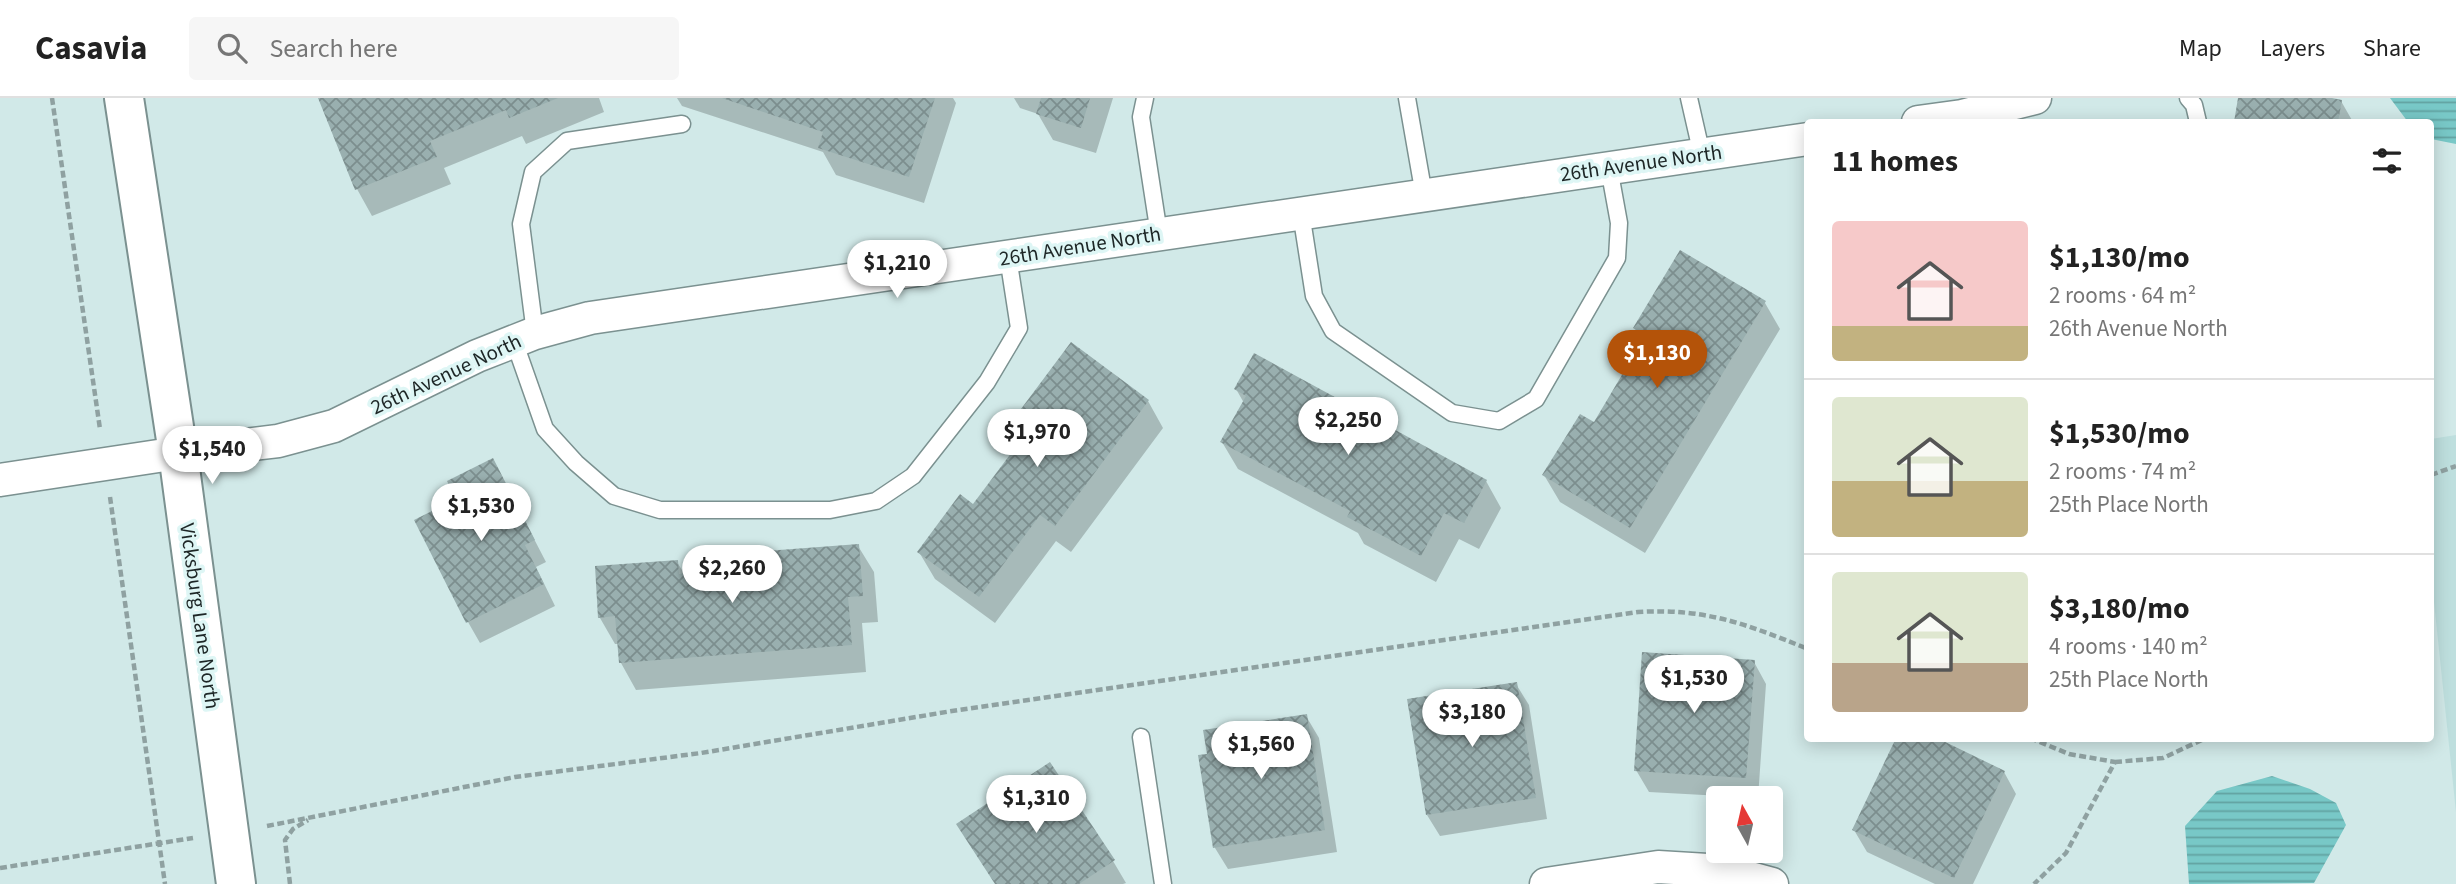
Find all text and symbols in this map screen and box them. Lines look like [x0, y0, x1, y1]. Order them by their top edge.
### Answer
search box [189, 17, 679, 80]
text: Casavia [35, 25, 147, 72]
icon: search [213, 29, 251, 67]
text: Search here [269, 30, 398, 67]
text: Map [2179, 31, 2222, 66]
text: Layers [2260, 31, 2325, 66]
text: Share [2363, 31, 2421, 66]
street label: 26th Avenue North [1558, 137, 1724, 189]
text: 11 homes [1832, 140, 1958, 183]
icon: filters [2368, 142, 2406, 180]
street label: 26th Avenue North [997, 218, 1163, 274]
text: $1,130/mo [2049, 236, 2190, 279]
pin: $1,210 [840, 240, 954, 300]
text: $1,210 [863, 246, 931, 279]
icon: home [1888, 249, 1972, 333]
text: 2 rooms · 64 m² [2049, 279, 2196, 312]
text: 26th Avenue North [2049, 312, 2228, 345]
street label: 26th Avenue North [366, 326, 526, 422]
pin: $1,130 [1600, 330, 1714, 390]
text: $1,130 [1623, 336, 1691, 369]
pin: $2,250 [1291, 398, 1405, 457]
text: $2,250 [1314, 403, 1382, 436]
pin: $1,970 [980, 410, 1094, 469]
text: $1,530/mo [2049, 412, 2190, 455]
text: $1,970 [1003, 415, 1071, 448]
icon: home [1888, 425, 1972, 509]
pin: $1,540 [155, 426, 269, 486]
text: $1,540 [178, 432, 246, 465]
text: 2 rooms · 74 m² [2049, 455, 2196, 488]
pin: $1,530 [424, 484, 538, 543]
text: 25th Place North [2049, 488, 2209, 521]
text: $1,530 [447, 489, 515, 522]
street label: Vicksburg Lane North [172, 521, 228, 711]
pin: $2,260 [675, 546, 789, 605]
text: $2,260 [698, 551, 766, 584]
text: $3,180/mo [2049, 587, 2190, 630]
icon: home [1888, 600, 1972, 684]
text: 4 rooms · 140 m² [2049, 630, 2208, 663]
pin: $1,530 [1637, 656, 1751, 715]
text: $1,530 [1660, 661, 1728, 694]
text: 25th Place North [2049, 663, 2209, 696]
pin: $3,180 [1415, 690, 1529, 749]
text: $3,180 [1438, 695, 1506, 728]
pin: $1,560 [1204, 722, 1318, 781]
text: $1,560 [1227, 727, 1295, 760]
pin: $1,310 [979, 776, 1093, 835]
text: $1,310 [1002, 781, 1070, 814]
north arrow [1706, 786, 1783, 863]
map controls [1706, 786, 1783, 863]

